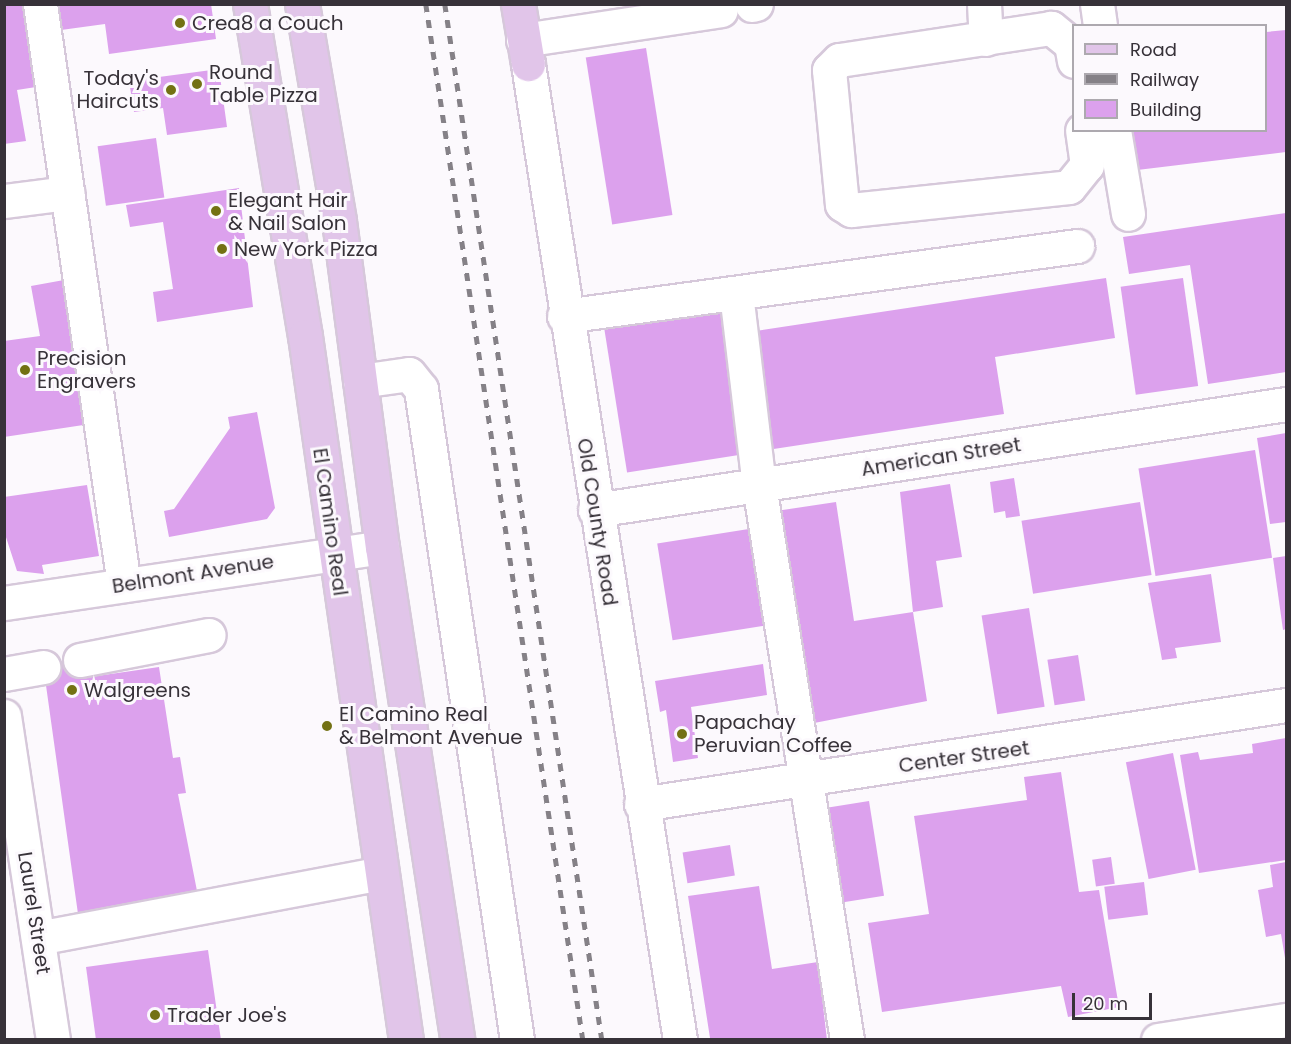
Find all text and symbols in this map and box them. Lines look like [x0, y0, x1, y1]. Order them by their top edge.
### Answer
place label: Crea8 a Couch [192, 11, 344, 35]
marker: Crea8 a Couch [173, 16, 187, 30]
legend [1072, 24, 1267, 132]
text: Road [1130, 37, 1177, 62]
place label: Round Table Pizza [209, 60, 318, 107]
place label: Today's Haircuts [77, 66, 159, 113]
text: Railway [1130, 67, 1199, 92]
marker: Round Table Pizza [190, 77, 204, 91]
marker: Today's Haircuts [164, 83, 178, 97]
text: Building [1130, 97, 1202, 122]
place label: Elegant Hair & Nail Salon [228, 188, 348, 235]
marker: Elegant Hair & Nail Salon [209, 204, 223, 218]
place label: New York Pizza [234, 237, 378, 261]
marker: New York Pizza [215, 242, 229, 256]
place label: Precision Engravers [37, 346, 136, 393]
marker: Precision Engravers [18, 363, 32, 377]
street label: American Street [860, 433, 1022, 481]
street label: Old County Road [572, 437, 622, 607]
street label: El Camino Real [308, 447, 352, 597]
street label: Belmont Avenue [110, 549, 276, 599]
place label: Walgreens [84, 678, 191, 702]
marker: Walgreens [65, 683, 79, 697]
place label: El Camino Real & Belmont Avenue [339, 702, 523, 749]
place label: Papachay Peruvian Coffee [694, 710, 852, 757]
marker: El Camino Real & Belmont Avenue [320, 719, 334, 733]
marker: Papachay Peruvian Coffee [675, 727, 689, 741]
street label: Center Street [897, 736, 1031, 778]
street label: Laurel Street [12, 850, 56, 976]
scale bar [1075, 981, 1154, 1019]
text: 20 m [1083, 991, 1128, 1016]
place label: Trader Joe's [167, 1003, 287, 1027]
marker: Trader Joe's [148, 1008, 162, 1022]

